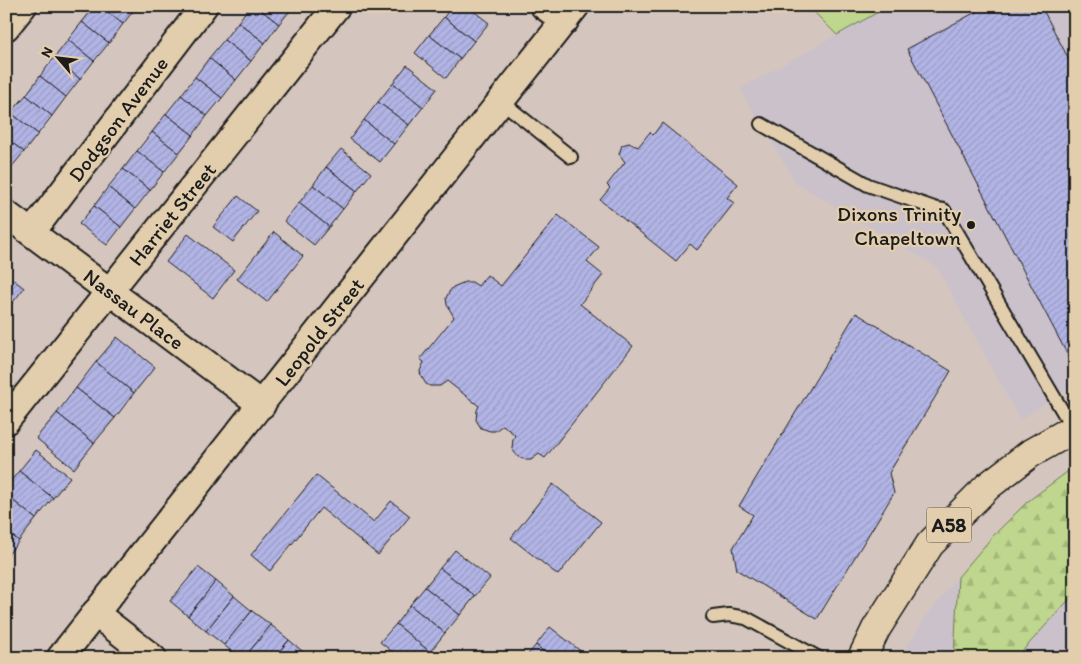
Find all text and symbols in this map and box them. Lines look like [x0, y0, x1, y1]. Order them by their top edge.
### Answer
north arrow [32, 32, 82, 82]
text: N [37, 44, 57, 60]
street label: Dodgson Avenue [63, 51, 173, 187]
street label: Harriet Street [123, 157, 221, 271]
place label: Dixons Trinity Chapeltown [837, 201, 961, 250]
marker: Dixons Trinity Chapeltown [965, 219, 977, 231]
street label: Nassau Place [79, 263, 189, 355]
street label: Leopold Street [269, 273, 369, 391]
road number: A58 [926, 508, 972, 542]

